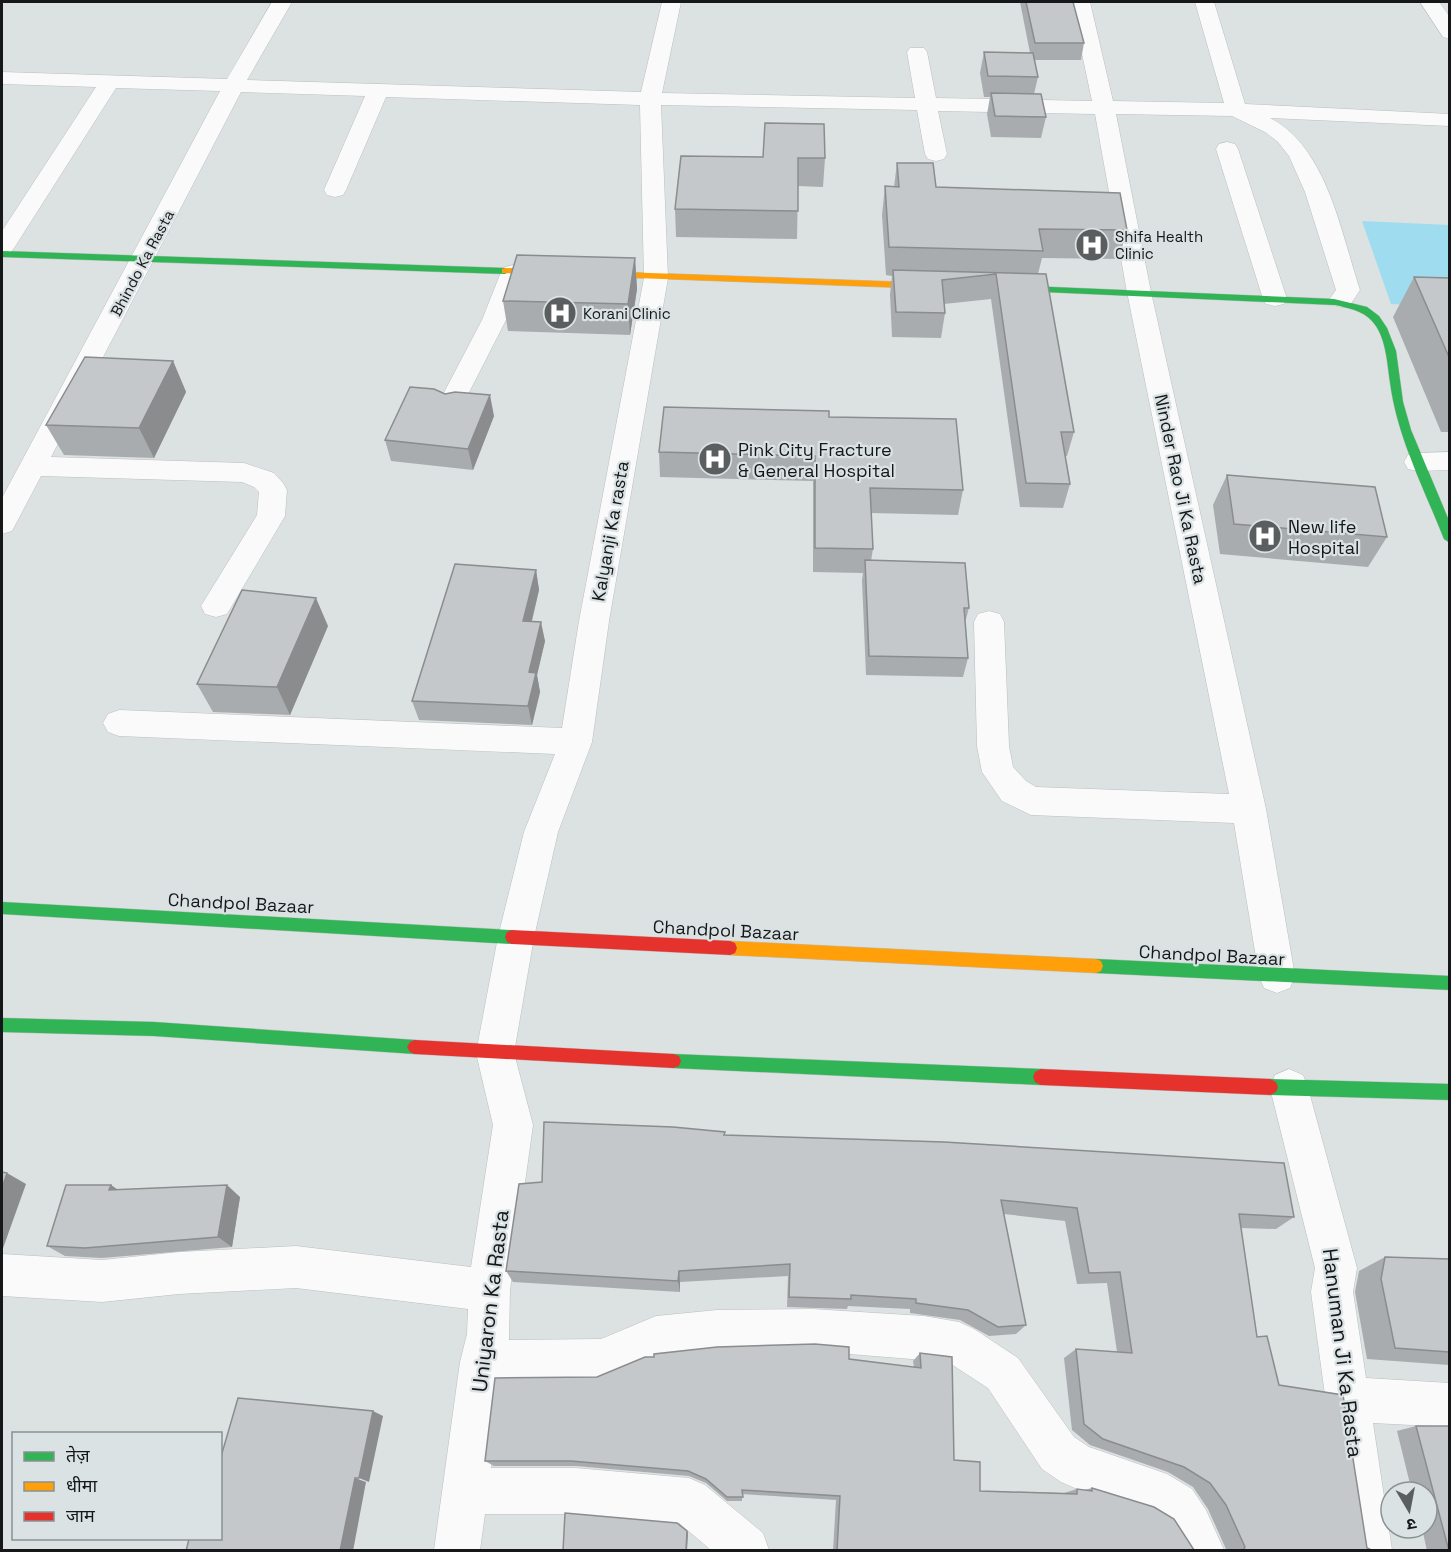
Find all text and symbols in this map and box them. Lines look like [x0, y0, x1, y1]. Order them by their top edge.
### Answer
street label: Bhindo Ka Rasta [106, 206, 178, 319]
hospital icon: Shifa Health Clinic [1074, 227, 1110, 263]
place label: Shifa Health Clinic [1115, 227, 1203, 263]
hospital icon: Korani Clinic [542, 295, 578, 331]
place label: Korani Clinic [583, 304, 671, 323]
street label: Ninder Rao Ji Ka Rasta [1150, 392, 1212, 586]
place label: Pink City Fracture & General Hospital [738, 438, 895, 482]
hospital icon: Pink City Fracture & General Hospital [697, 441, 733, 477]
street label: Kalyanji Ka rasta [586, 459, 634, 603]
place label: New life Hospital [1288, 515, 1359, 559]
hospital icon: New life Hospital [1247, 518, 1283, 554]
street label: Chandpol Bazaar [167, 888, 315, 918]
street label: Chandpol Bazaar [652, 915, 800, 945]
street label: Chandpol Bazaar [1138, 940, 1286, 970]
street label: Uniyaron Ka Rasta [465, 1208, 515, 1394]
street label: Hanuman Ji Ka Rasta [1317, 1247, 1369, 1459]
legend [12, 1432, 222, 1540]
text: तेज़ [66, 1444, 90, 1467]
text: धीमा [66, 1474, 97, 1497]
north arrow [1379, 1480, 1439, 1540]
text: जाम [66, 1504, 96, 1527]
text: उ [1404, 1513, 1418, 1536]

